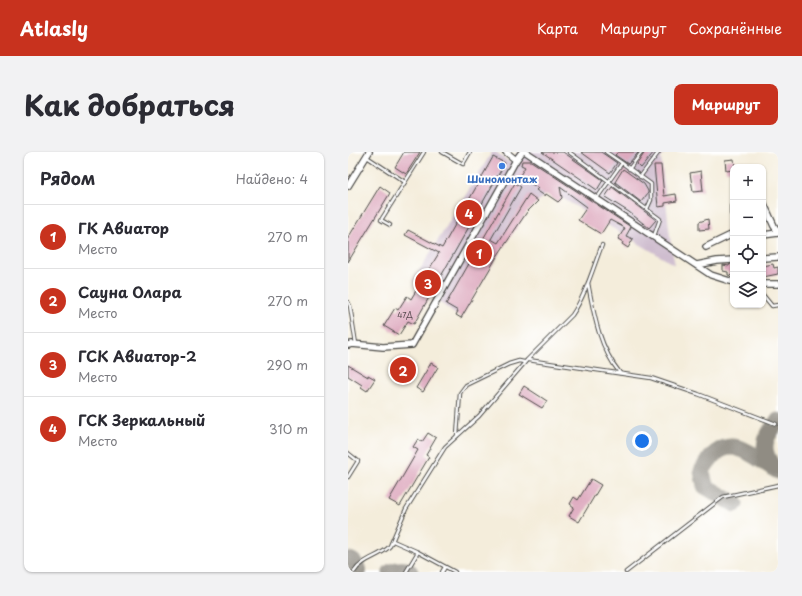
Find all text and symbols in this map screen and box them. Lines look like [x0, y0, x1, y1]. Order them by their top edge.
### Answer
text: Atlasly [20, 14, 88, 42]
text: Карта [537, 18, 578, 39]
text: Маршрут [600, 18, 666, 39]
text: Сохранённые [688, 18, 782, 39]
text: Как добраться [24, 83, 235, 126]
button: Маршрут [674, 84, 778, 125]
marker: Шиномонтаж [497, 161, 507, 171]
map controls [730, 164, 766, 308]
button: + [730, 164, 766, 200]
text: Рядом [40, 165, 95, 191]
text: Найдено: 4 [236, 169, 308, 188]
place label: Шиномонтаж [467, 171, 537, 186]
pin: 4 [456, 198, 482, 228]
button: − [730, 200, 766, 236]
text: ГК Авиатор [78, 216, 169, 239]
text: 1 [50, 227, 56, 246]
text: 270 m [267, 227, 308, 246]
button: locate [730, 236, 766, 272]
pin: 1 [466, 238, 492, 268]
text: Место [78, 239, 118, 258]
pin: 3 [415, 268, 441, 298]
button: layers [730, 272, 766, 308]
text: Сауна Олара [78, 280, 182, 303]
text: 2 [48, 291, 58, 310]
text: 270 m [267, 291, 308, 310]
text: Место [78, 303, 118, 322]
house number: 47Д [397, 309, 414, 321]
text: ГСК Авиатор-2 [78, 344, 197, 367]
text: 3 [49, 355, 57, 374]
text: 290 m [267, 355, 308, 374]
pin: 2 [390, 355, 416, 385]
text: Место [78, 367, 118, 386]
text: ГСК Зеркальный [78, 408, 206, 431]
text: 4 [49, 419, 57, 438]
text: 310 m [269, 419, 308, 438]
text: Место [78, 431, 118, 450]
your location [632, 431, 652, 451]

